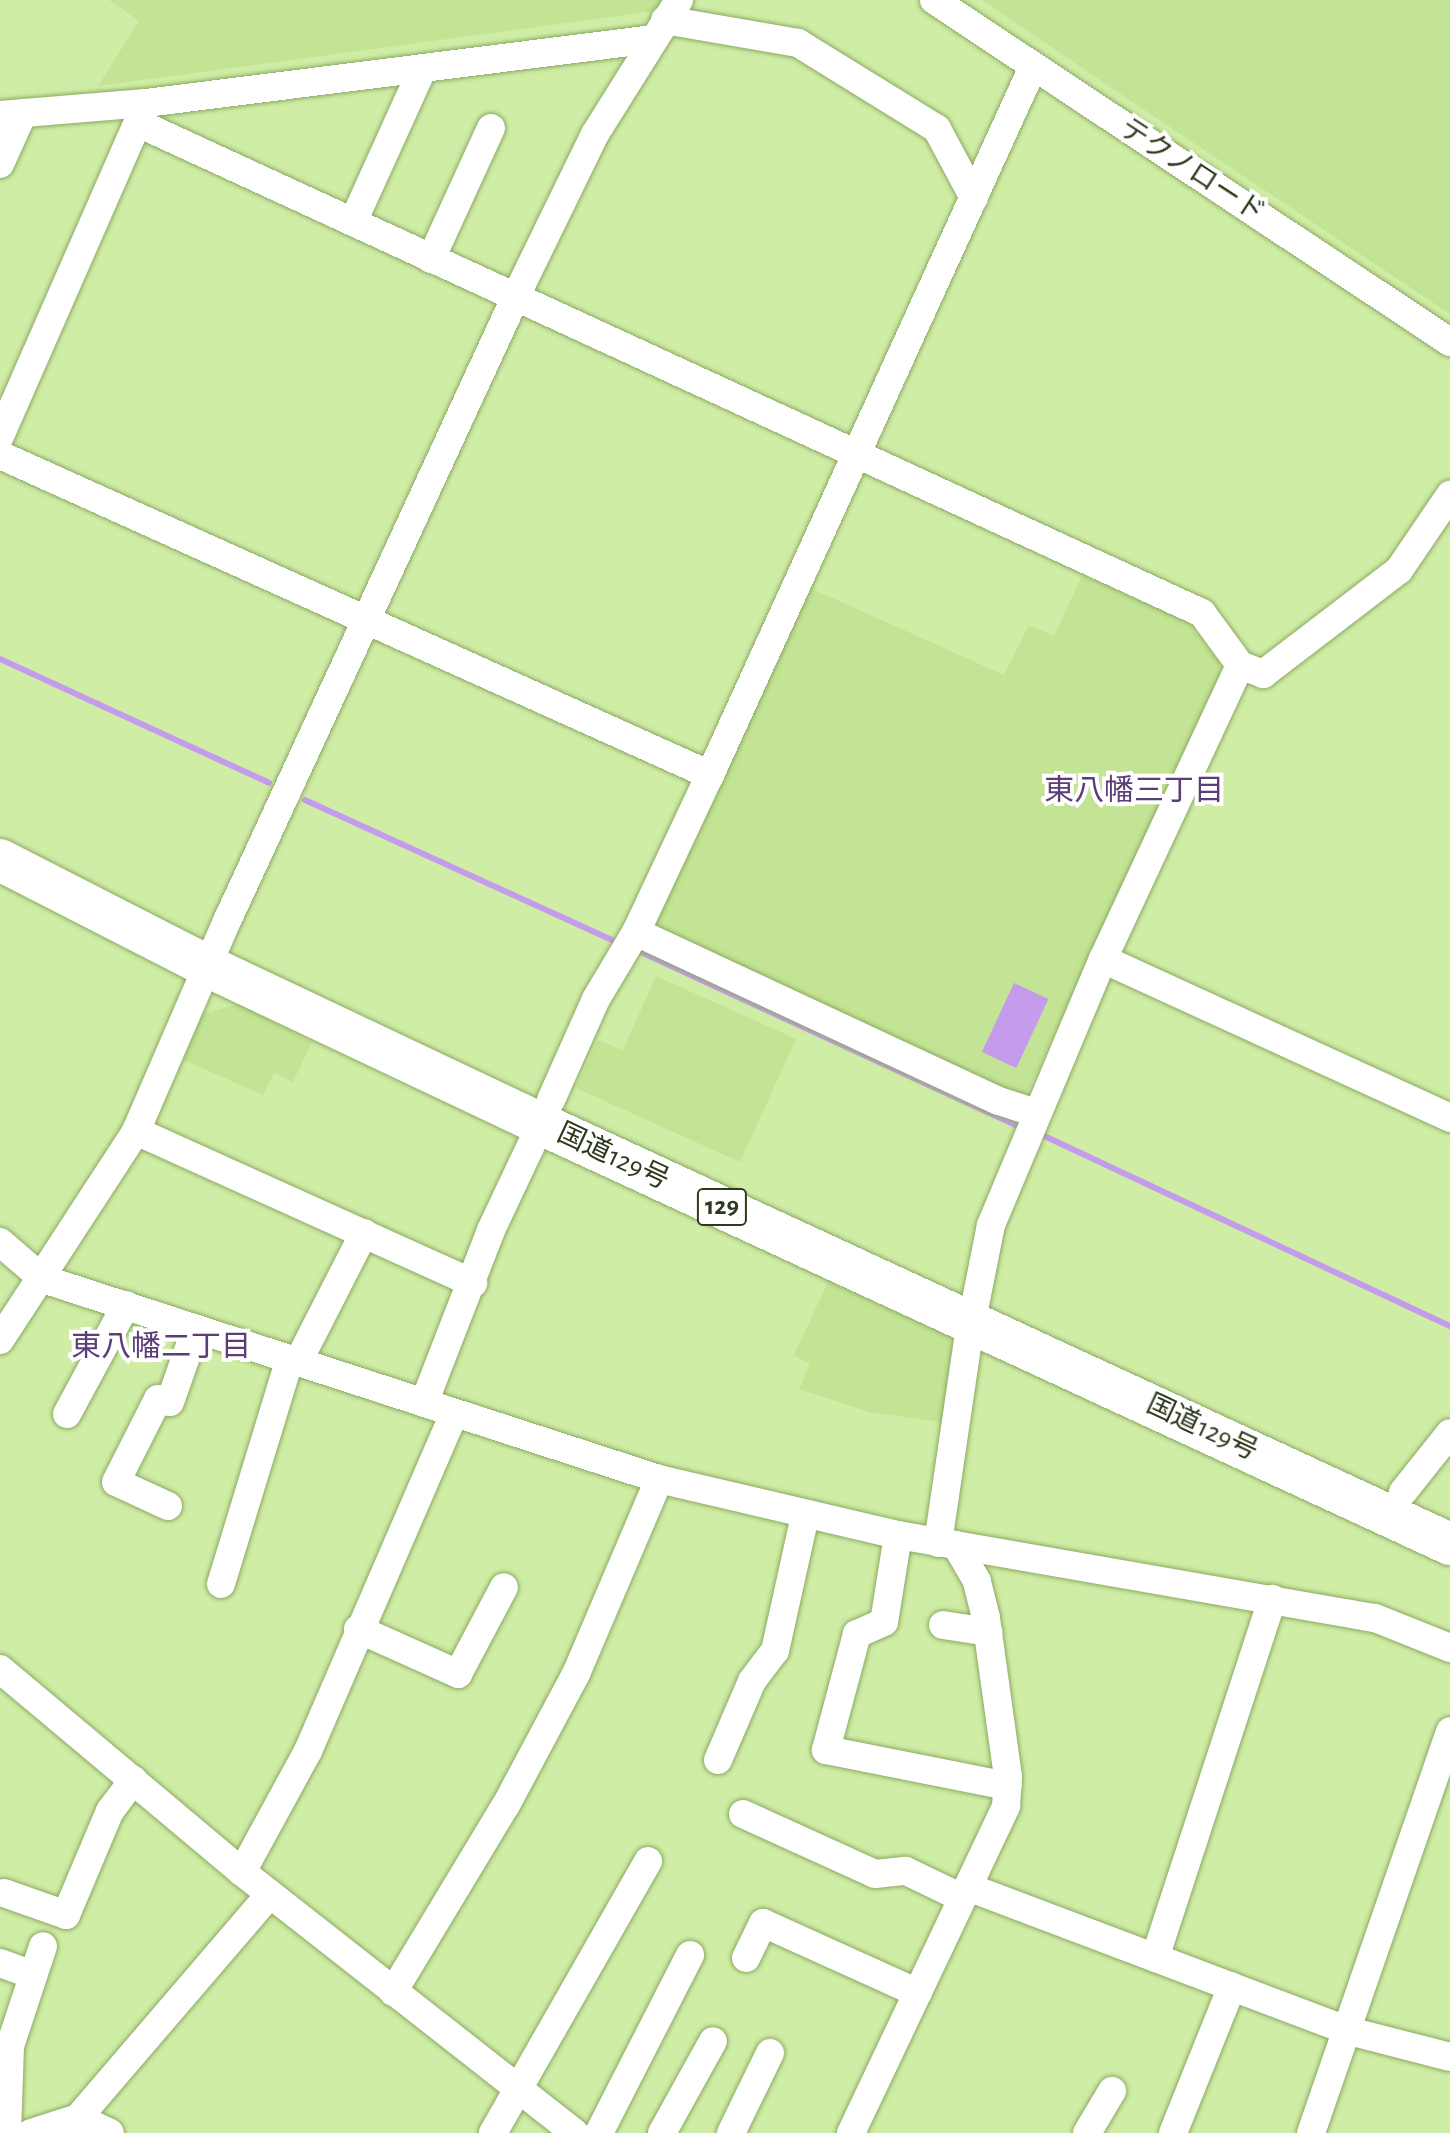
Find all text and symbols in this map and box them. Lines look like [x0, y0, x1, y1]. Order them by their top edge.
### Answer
street label: テクノロード [1112, 111, 1272, 231]
district label: 東八幡三丁目 [1044, 773, 1224, 809]
street label: 国道129号 [552, 1117, 674, 1197]
road number: 129 [696, 1185, 748, 1229]
district label: 東八幡二丁目 [71, 1329, 251, 1365]
street label: 国道129号 [1141, 1388, 1263, 1468]

